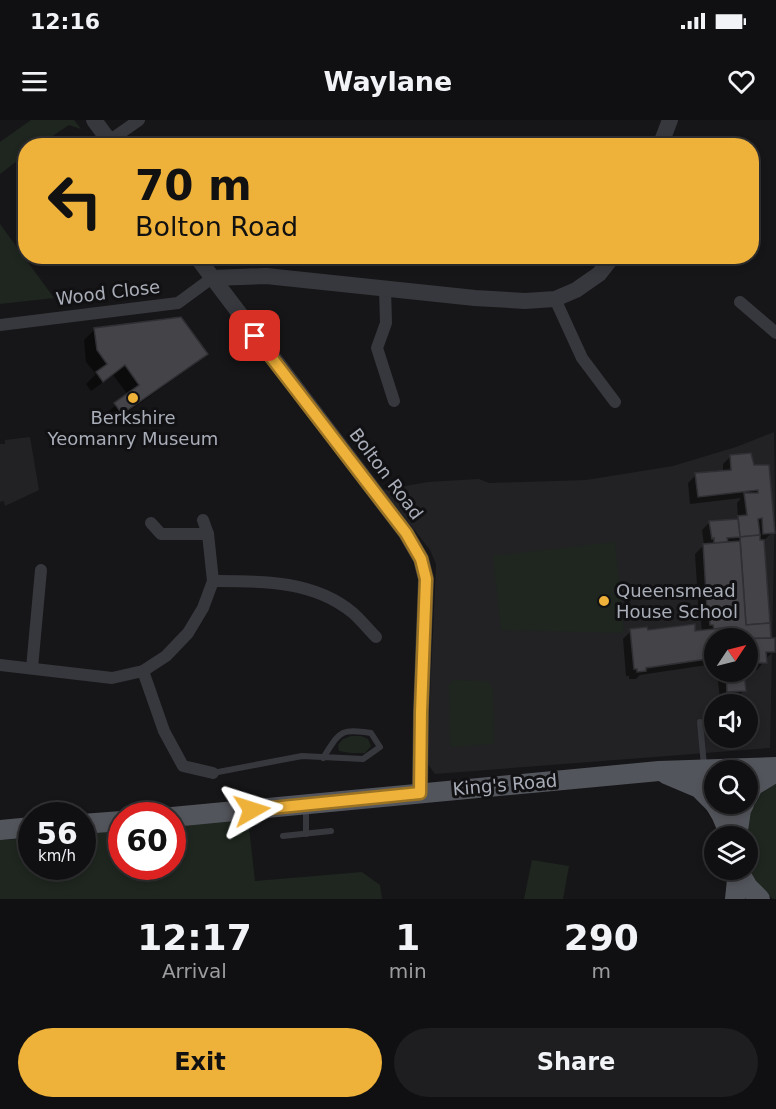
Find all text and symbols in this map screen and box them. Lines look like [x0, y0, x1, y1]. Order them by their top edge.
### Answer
text: 12:16 [30, 9, 100, 34]
icon: menu [18, 65, 51, 98]
icon: heart [725, 65, 758, 98]
text: Waylane [324, 66, 452, 97]
text: 70 m [135, 161, 252, 210]
icon: left [36, 162, 114, 240]
text: Bolton Road [135, 211, 298, 242]
street label: Wood Close [55, 276, 161, 309]
pin [229, 310, 280, 361]
icon: arrive [238, 319, 271, 352]
marker: Berkshire Yeomanry Museum [126, 391, 140, 405]
place label: Berkshire Yeomanry Museum [47, 407, 218, 449]
street label: Bolton Road [345, 424, 428, 523]
place label: Queensmead House School [616, 580, 738, 622]
marker: Queensmead House School [597, 594, 611, 608]
north arrow [704, 628, 758, 682]
map controls [704, 628, 758, 880]
button: sound [704, 694, 758, 748]
button: search [704, 760, 758, 814]
street label: King's Road [452, 769, 558, 800]
position arrow [220, 778, 284, 842]
speed limit sign: 60 [108, 802, 186, 880]
text: 56 [36, 816, 78, 851]
button: layers [704, 826, 758, 880]
text: km/h [38, 847, 76, 865]
text: 12:17 [137, 917, 252, 958]
text: 1 [395, 917, 420, 958]
text: 290 [564, 917, 639, 958]
text: Arrival [162, 959, 227, 983]
text: min [389, 959, 427, 983]
text: m [592, 959, 611, 983]
button: Exit [18, 1028, 382, 1097]
button: Share [394, 1028, 758, 1097]

